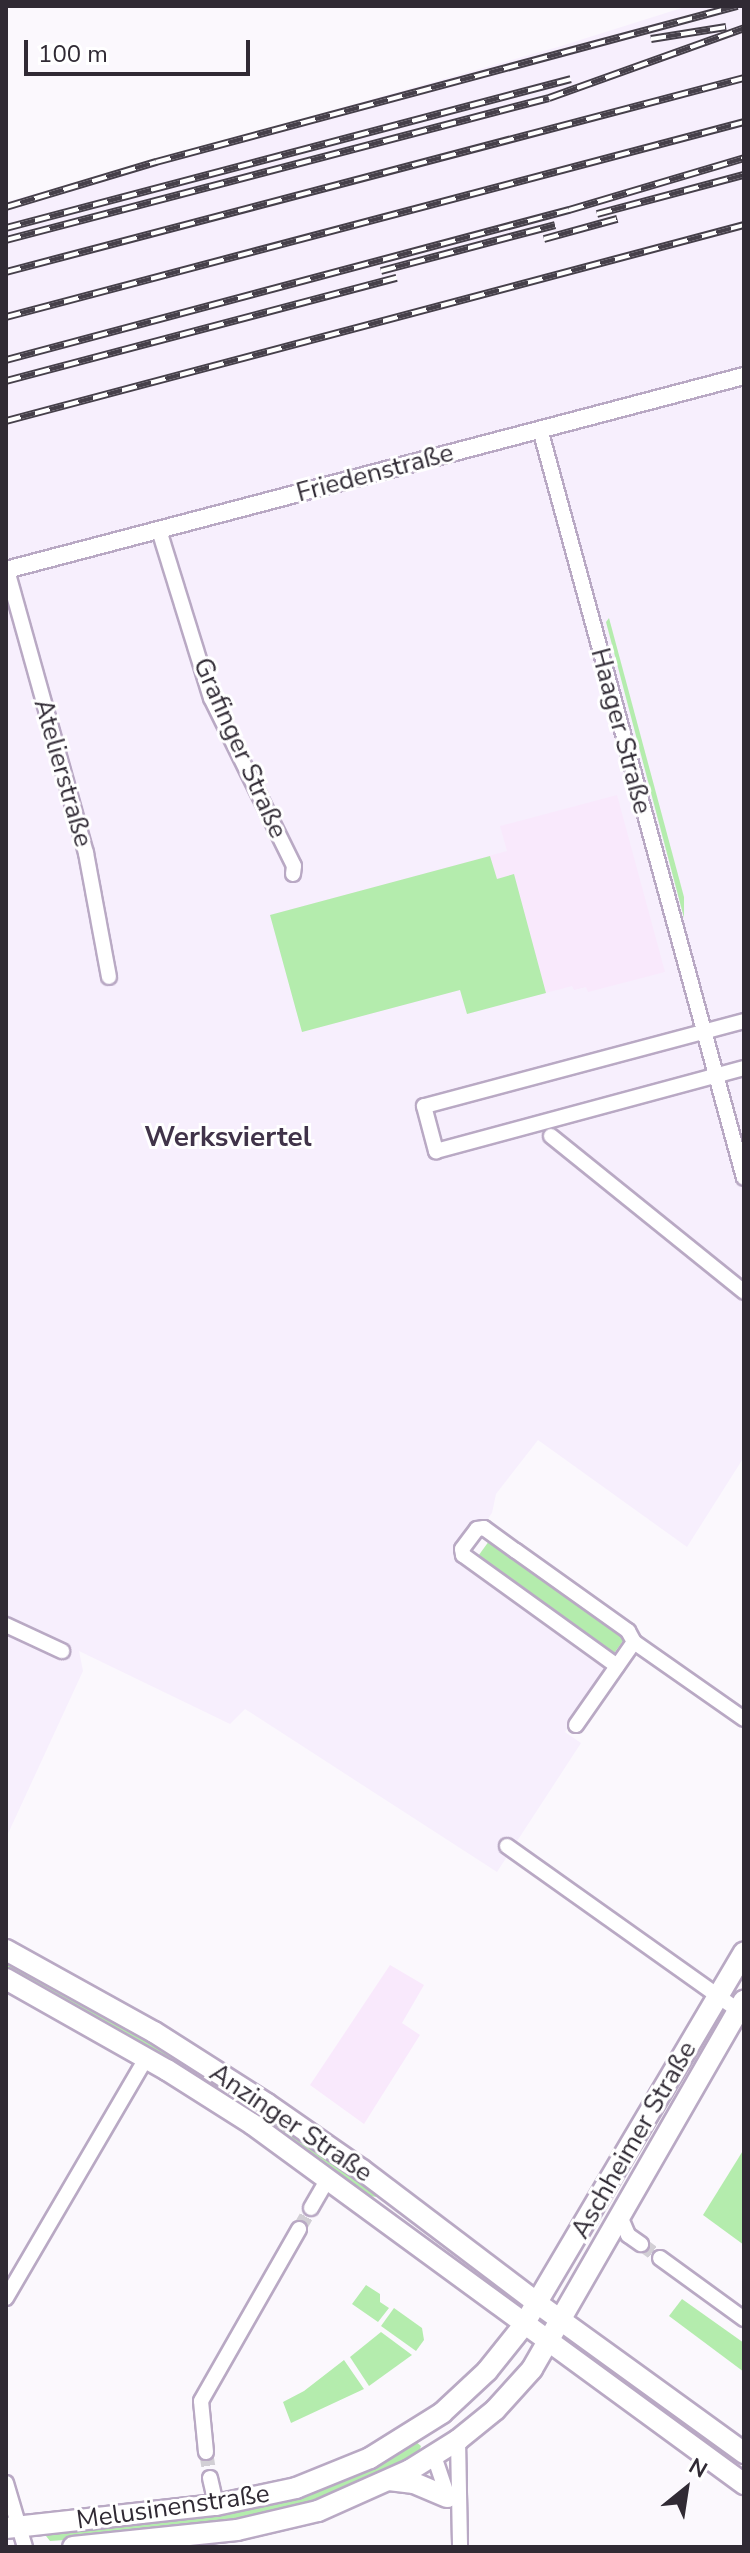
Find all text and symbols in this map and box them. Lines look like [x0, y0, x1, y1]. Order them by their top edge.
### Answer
scale bar [28, 24, 254, 74]
text: 100 m [38, 38, 108, 70]
street label: Friedenstraße [293, 437, 457, 509]
street label: Haager Straße [584, 645, 658, 817]
street label: Grafinger Straße [186, 653, 294, 843]
street label: Atelierstraße [27, 695, 99, 851]
district label: Werksviertel [144, 1120, 312, 1154]
street label: Aschheimer Straße [565, 2036, 703, 2244]
street label: Anzinger Straße [204, 2057, 378, 2189]
north arrow [646, 2449, 726, 2529]
text: N [683, 2451, 713, 2485]
street label: Melusinenstraße [75, 2478, 271, 2536]

